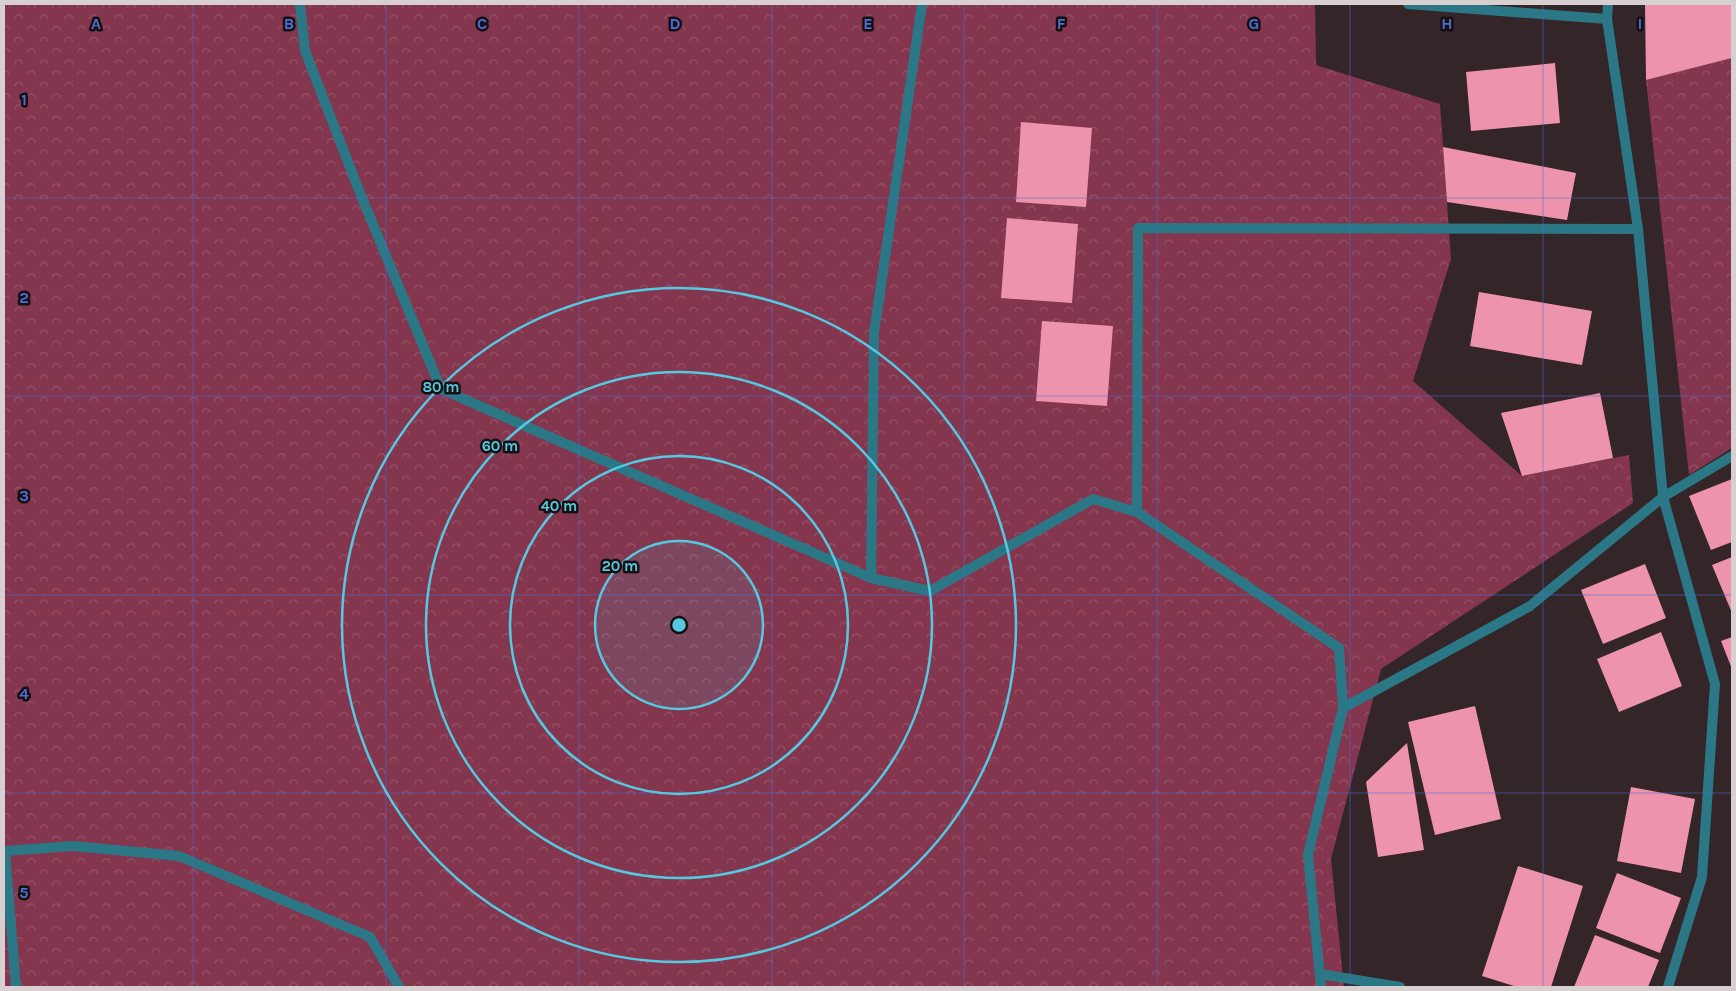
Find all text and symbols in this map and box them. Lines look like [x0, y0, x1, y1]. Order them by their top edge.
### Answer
text: A [91, 14, 101, 33]
text: B [284, 14, 294, 33]
text: C [477, 14, 487, 33]
text: D [670, 14, 681, 33]
text: E [863, 14, 873, 33]
text: F [1057, 14, 1066, 33]
text: G [1249, 14, 1259, 33]
text: H [1441, 14, 1453, 33]
text: I [1638, 14, 1642, 33]
text: 1 [21, 90, 27, 109]
text: 2 [19, 288, 29, 307]
text: 80 m [422, 378, 460, 396]
text: 60 m [482, 437, 518, 455]
text: 3 [19, 486, 29, 505]
text: 40 m [541, 497, 577, 515]
text: 20 m [602, 557, 638, 575]
centre of rings [670, 616, 688, 634]
text: 4 [19, 684, 29, 703]
text: 5 [19, 883, 29, 902]

